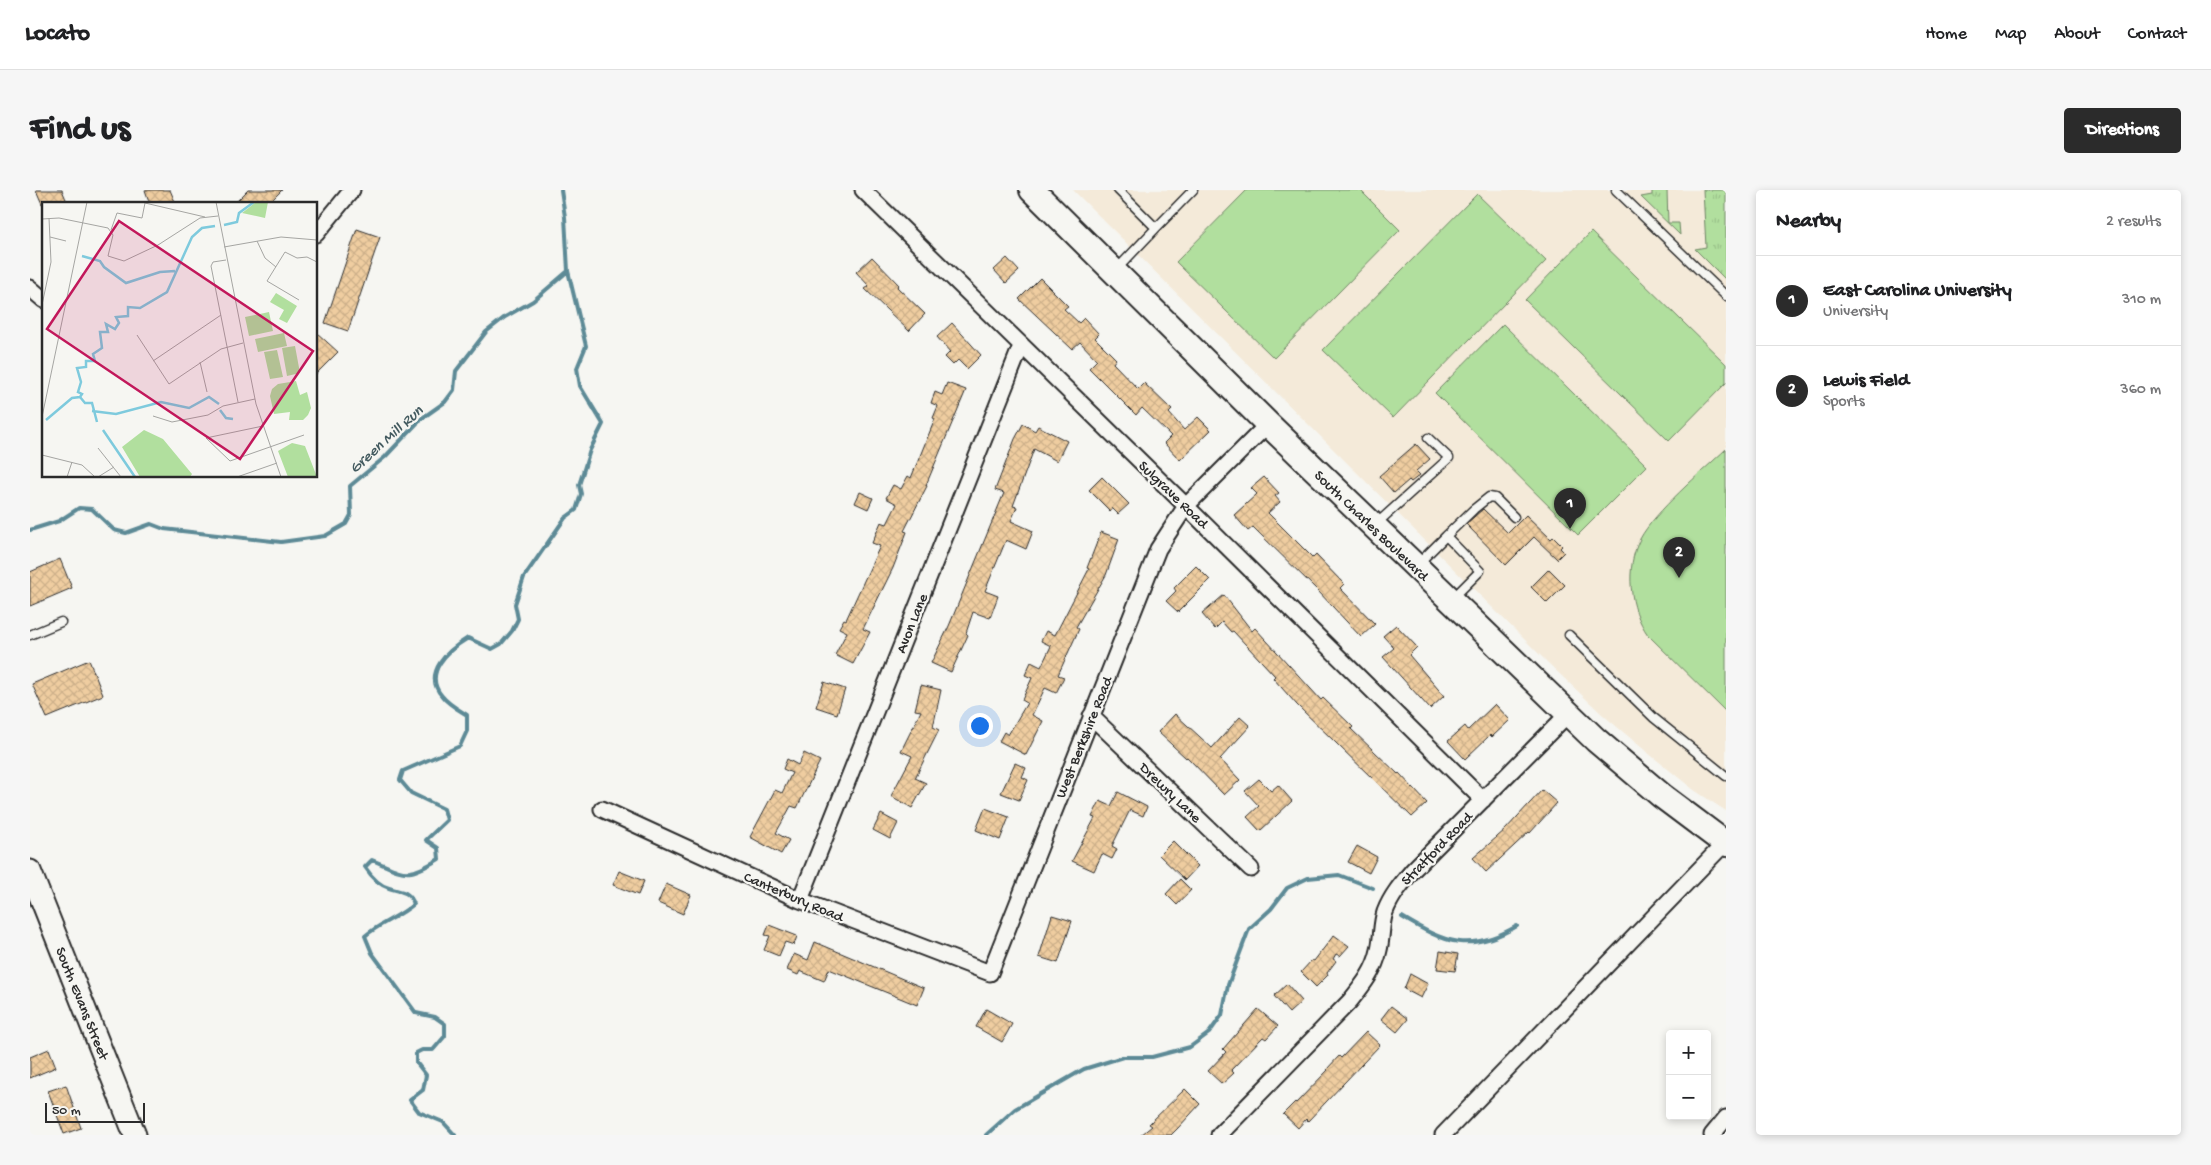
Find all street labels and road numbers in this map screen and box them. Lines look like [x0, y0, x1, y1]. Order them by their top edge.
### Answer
street label: Sulgrave Road [1134, 458, 1212, 534]
street label: South Charles Boulevard [1310, 467, 1432, 587]
street label: Avon Lane [893, 591, 933, 656]
street label: West Berkshire Road [1052, 673, 1118, 801]
street label: Drewry Lane [1134, 759, 1205, 828]
street label: Stratford Road [1398, 808, 1478, 890]
street label: Canterbury Road [741, 869, 847, 927]
street label: South Evans Street [50, 945, 113, 1064]

